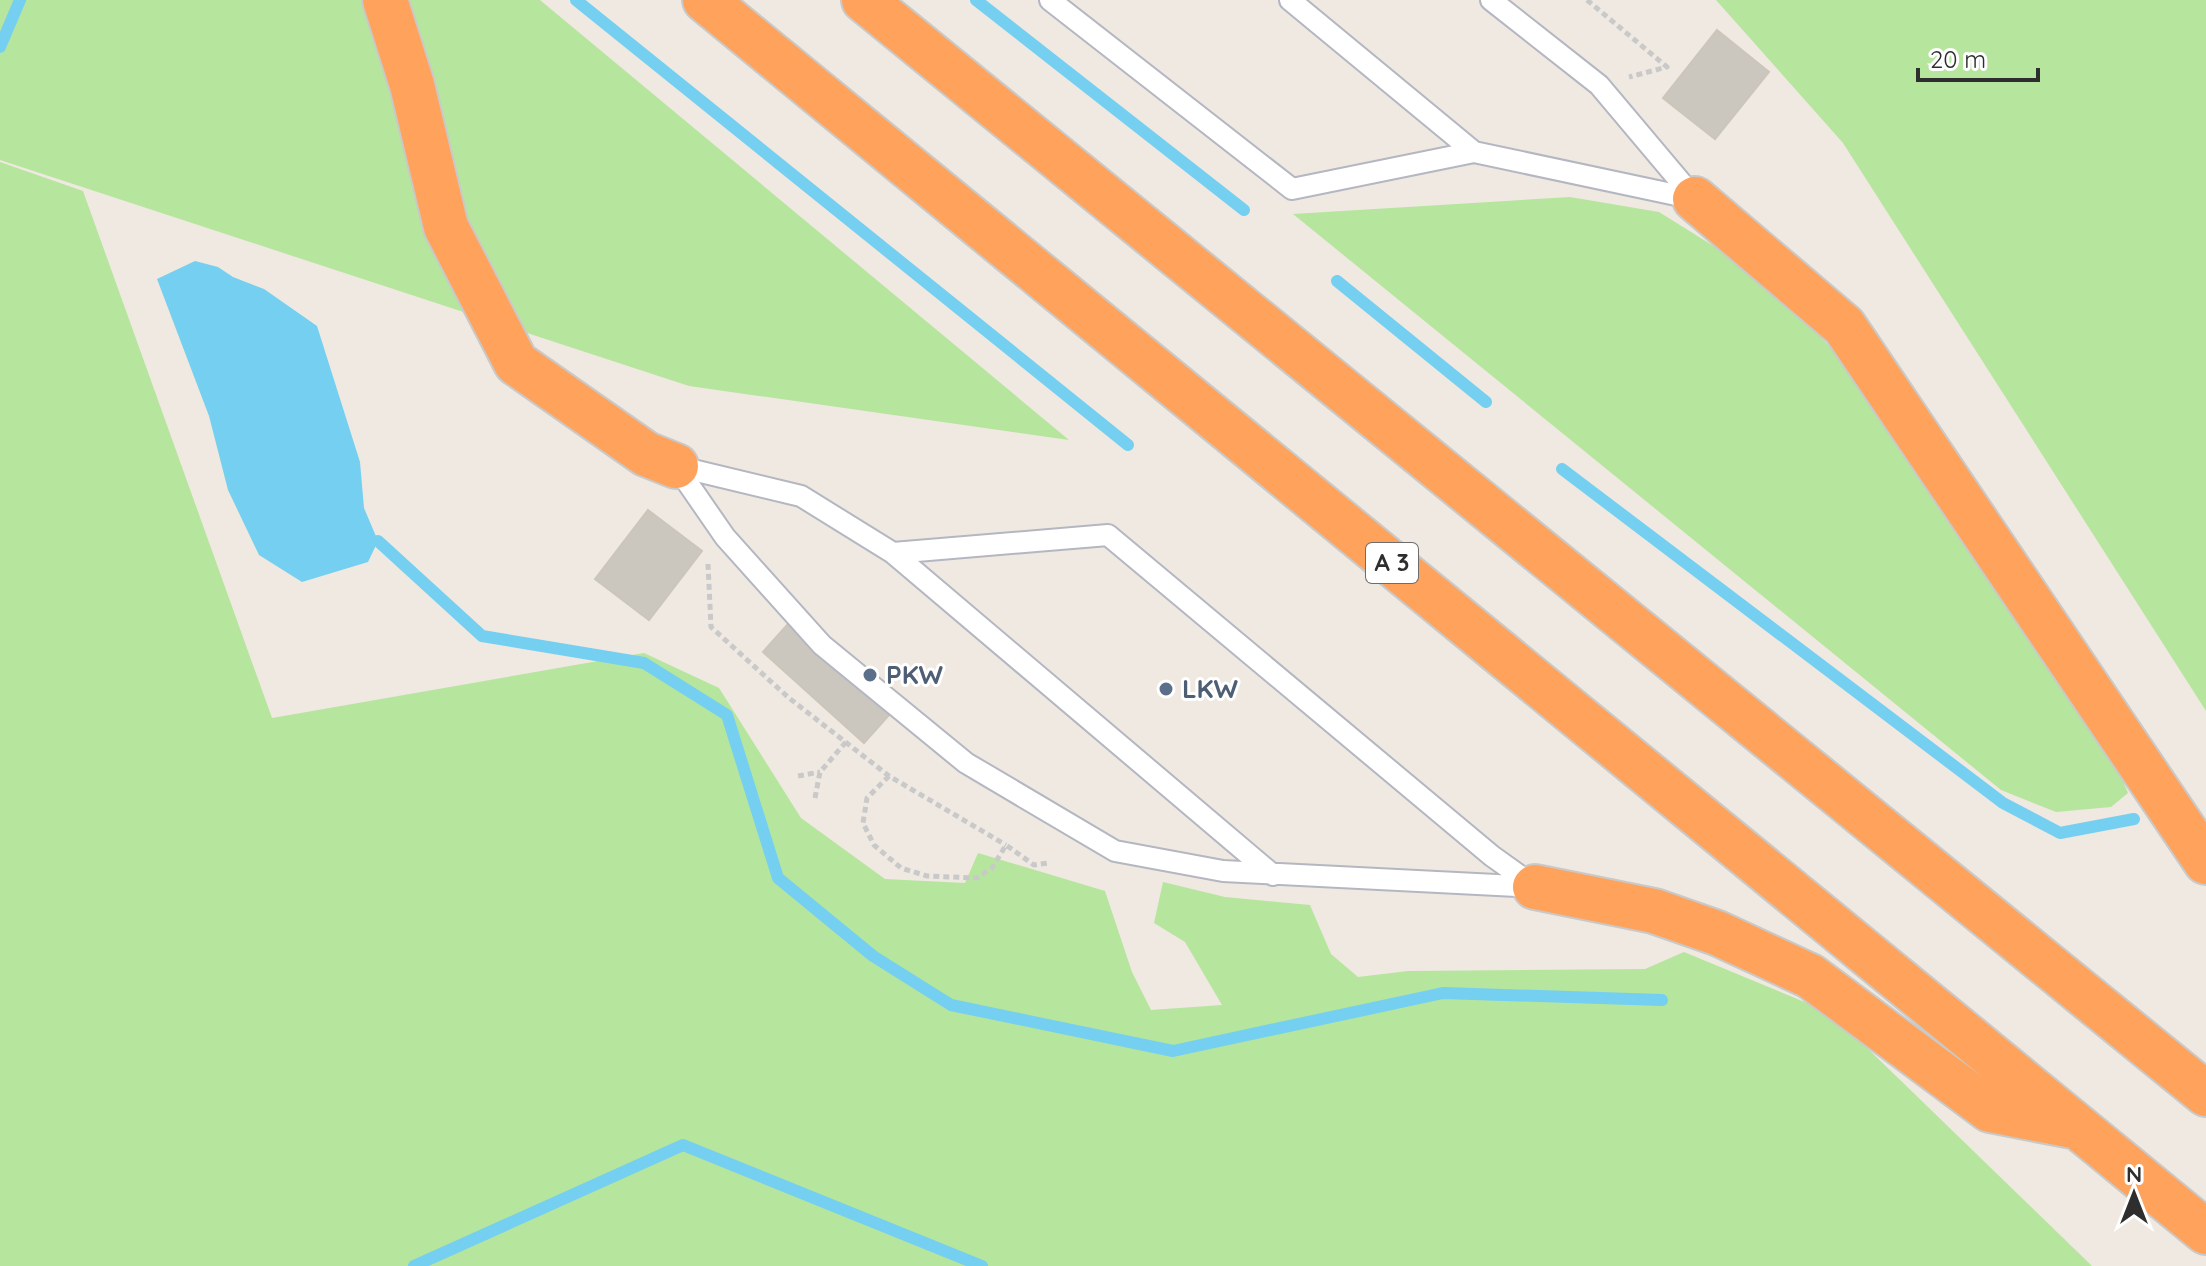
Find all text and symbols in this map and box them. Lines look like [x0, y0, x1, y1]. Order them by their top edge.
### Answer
scale bar [1918, 32, 2038, 82]
text: 20 m [1930, 44, 1986, 74]
road number: A 3 [1366, 543, 1418, 583]
place label: PKW [886, 658, 944, 691]
marker: PKW [861, 666, 879, 684]
place label: LKW [1182, 672, 1239, 705]
marker: LKW [1157, 680, 1175, 698]
north arrow [2094, 1154, 2174, 1234]
text: N [2126, 1160, 2142, 1188]

